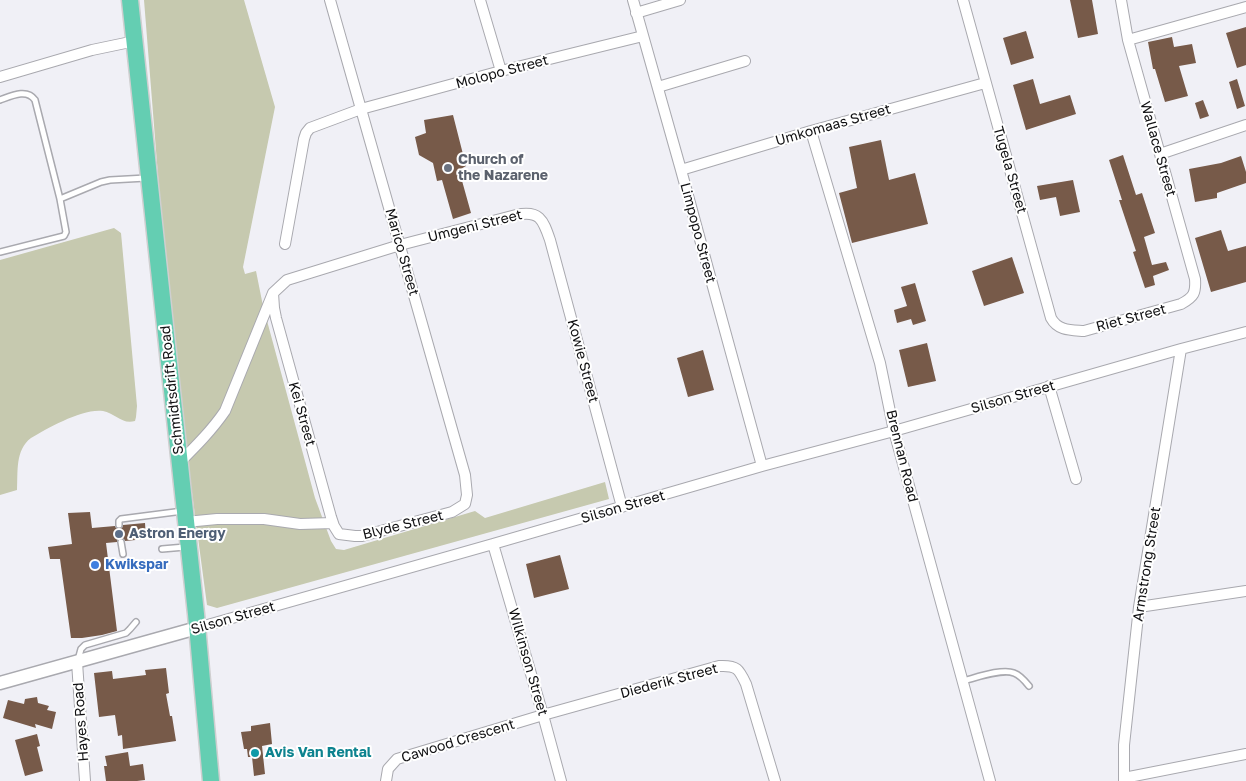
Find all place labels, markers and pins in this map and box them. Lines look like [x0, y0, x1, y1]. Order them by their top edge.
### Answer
place label: Church of the Nazarene [458, 152, 548, 184]
marker: Church of the Nazarene [442, 162, 454, 174]
place label: Astron Energy [129, 526, 226, 542]
marker: Astron Energy [113, 528, 125, 540]
place label: Kwikspar [105, 557, 168, 573]
marker: Kwikspar [89, 559, 101, 571]
place label: Avis Van Rental [265, 745, 372, 761]
marker: Avis Van Rental [249, 747, 261, 759]

